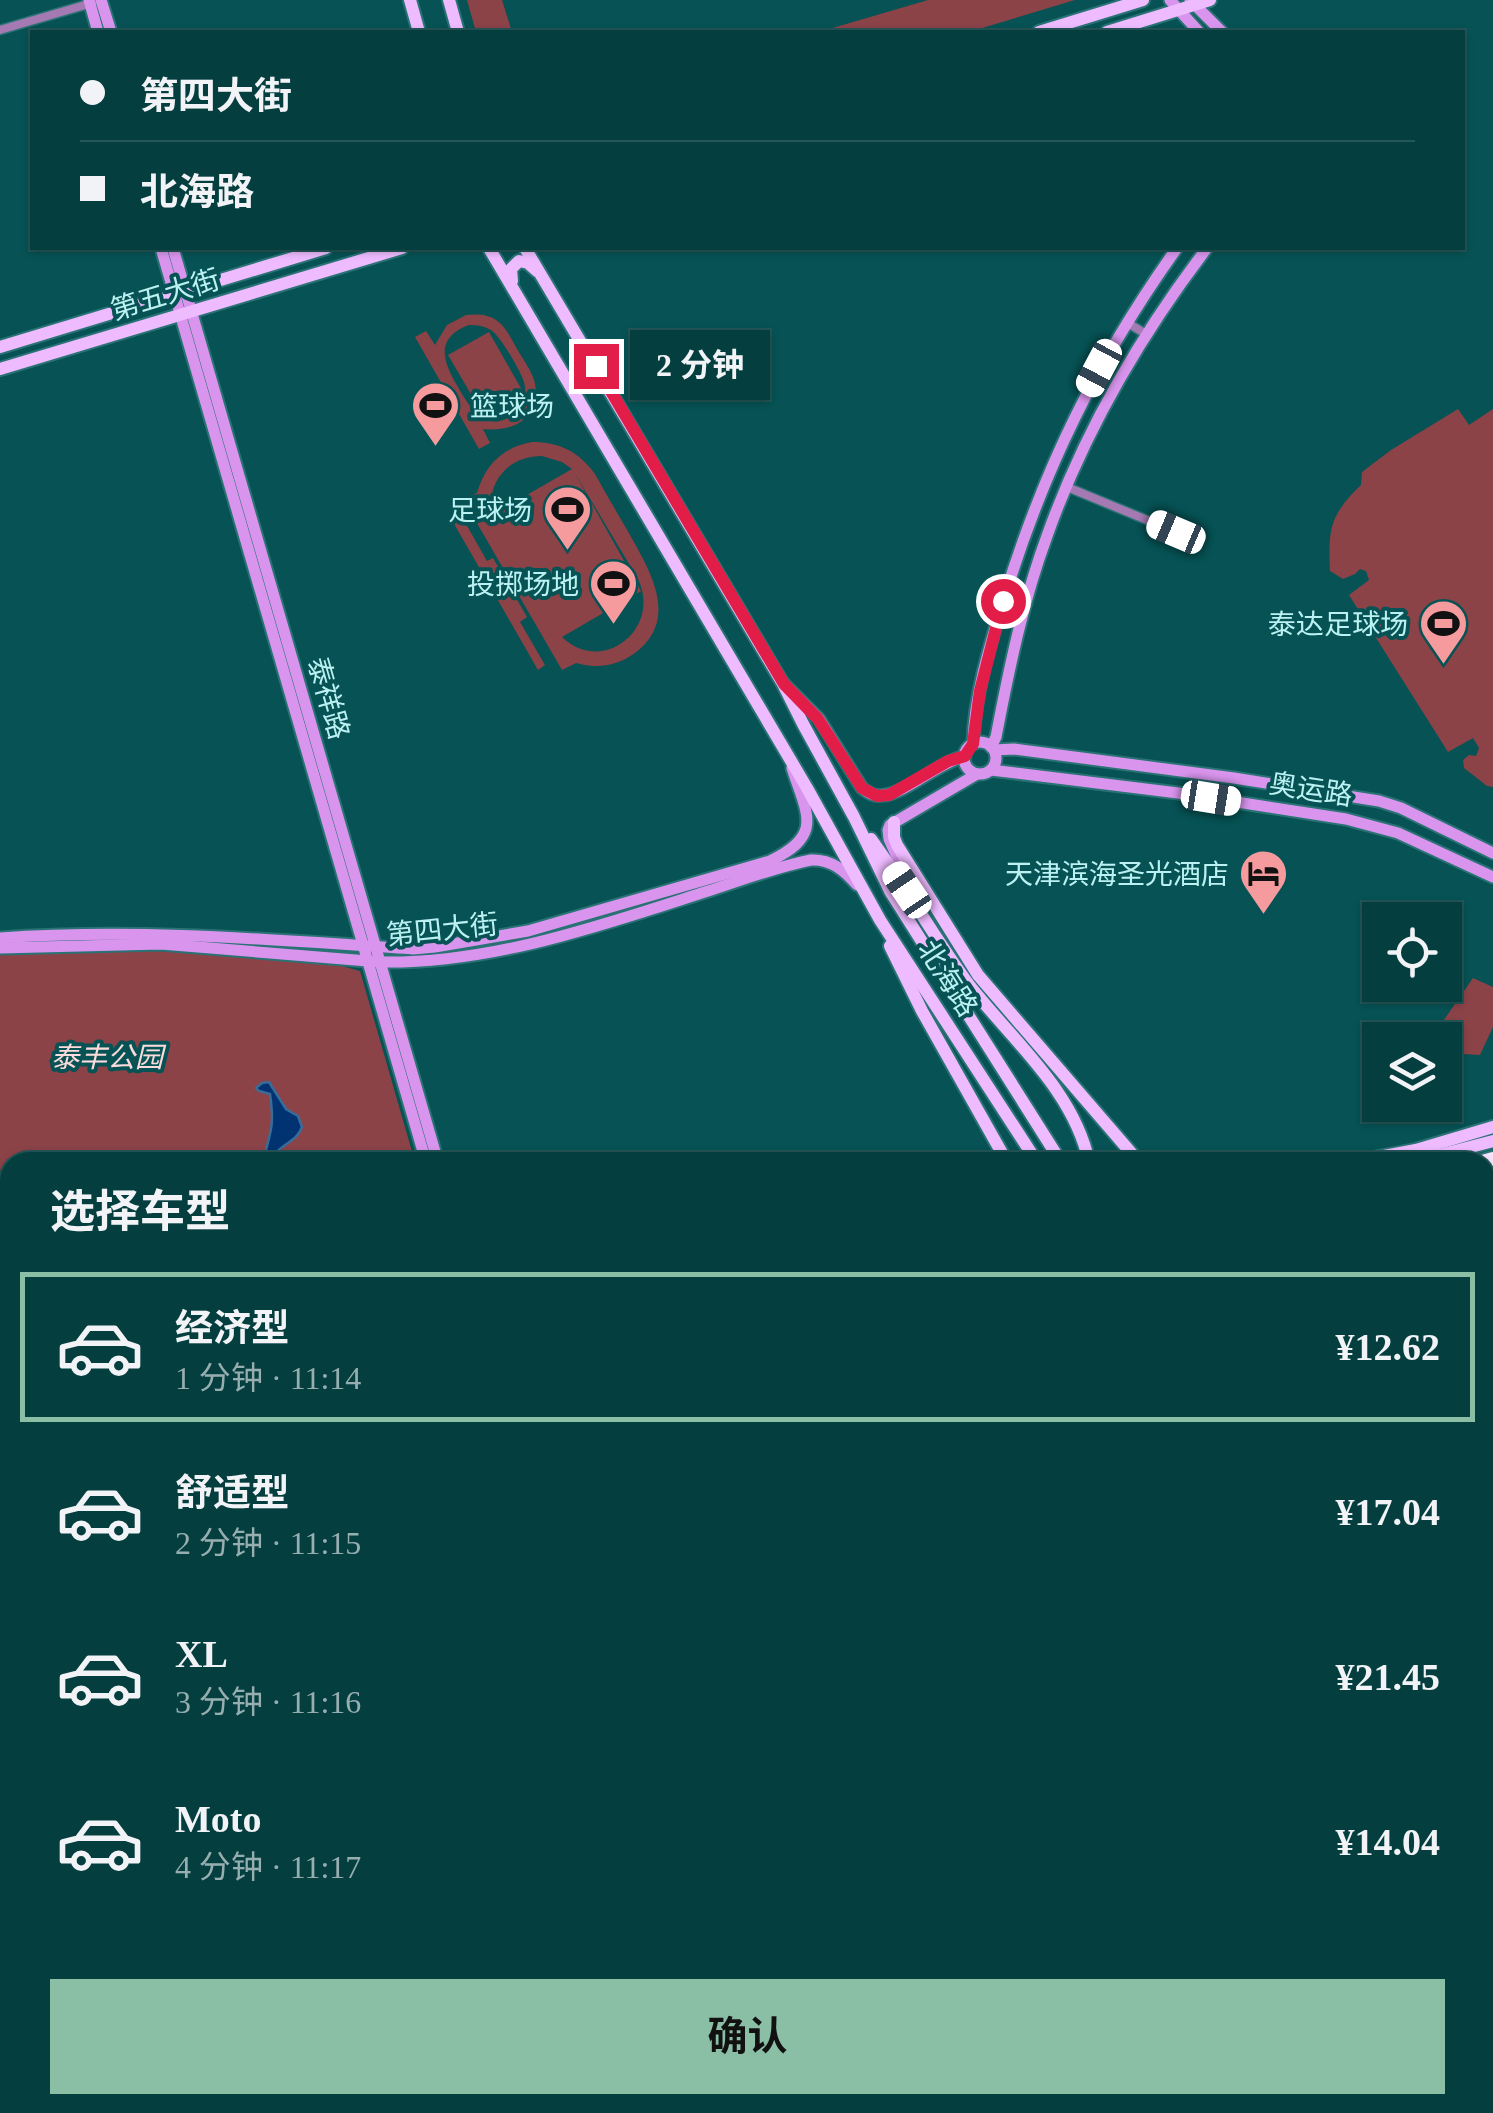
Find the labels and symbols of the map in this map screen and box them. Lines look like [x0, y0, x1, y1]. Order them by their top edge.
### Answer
street label: 第五大街 [107, 263, 223, 326]
callout: 2 分钟 [631, 331, 771, 401]
car [1072, 334, 1126, 402]
route end [574, 344, 619, 389]
sports icon: 篮球场 [409, 380, 461, 448]
place label: 篮球场 [470, 391, 554, 422]
sports icon: 足球场 [541, 484, 593, 552]
place label: 足球场 [448, 495, 532, 526]
car [1143, 506, 1209, 558]
sports icon: 投掷场地 [588, 558, 640, 626]
place label: 投掷场地 [467, 569, 579, 600]
route start [981, 579, 1026, 624]
sports icon: 泰达足球场 [1417, 598, 1469, 666]
place label: 泰达足球场 [1268, 609, 1408, 640]
street label: 泰祥路 [302, 653, 355, 743]
street label: 奥运路 [1267, 768, 1355, 811]
car [1179, 778, 1243, 818]
hotel icon: 天津滨海圣光酒店 [1238, 848, 1290, 916]
car [878, 857, 936, 923]
place label: 天津滨海圣光酒店 [1005, 859, 1229, 890]
street label: 第四大街 [385, 908, 499, 951]
street label: 北海路 [912, 935, 983, 1022]
park label: 泰丰公园 [51, 1042, 167, 1073]

